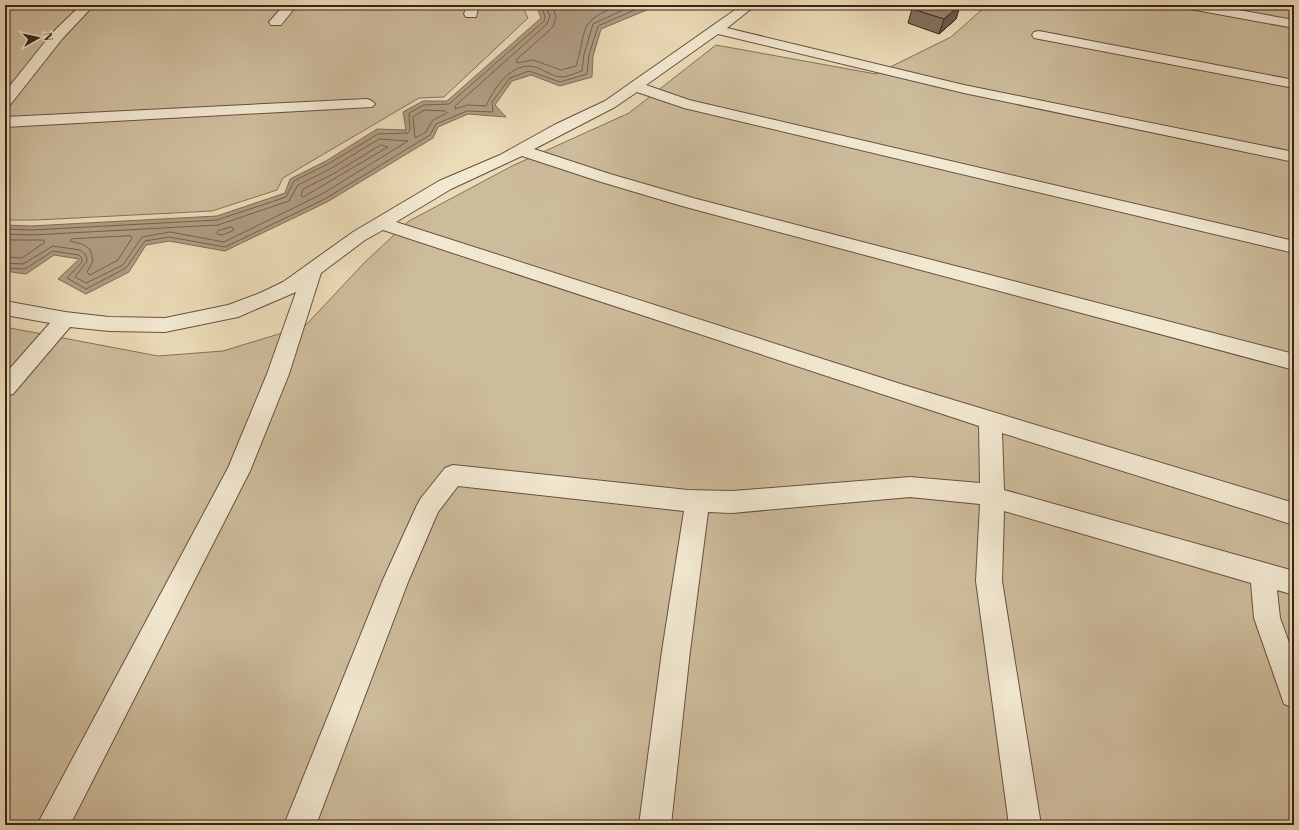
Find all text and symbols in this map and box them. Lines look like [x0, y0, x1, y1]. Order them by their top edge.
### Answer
north arrow [18, 18, 58, 58]
text: N [39, 31, 54, 42]

